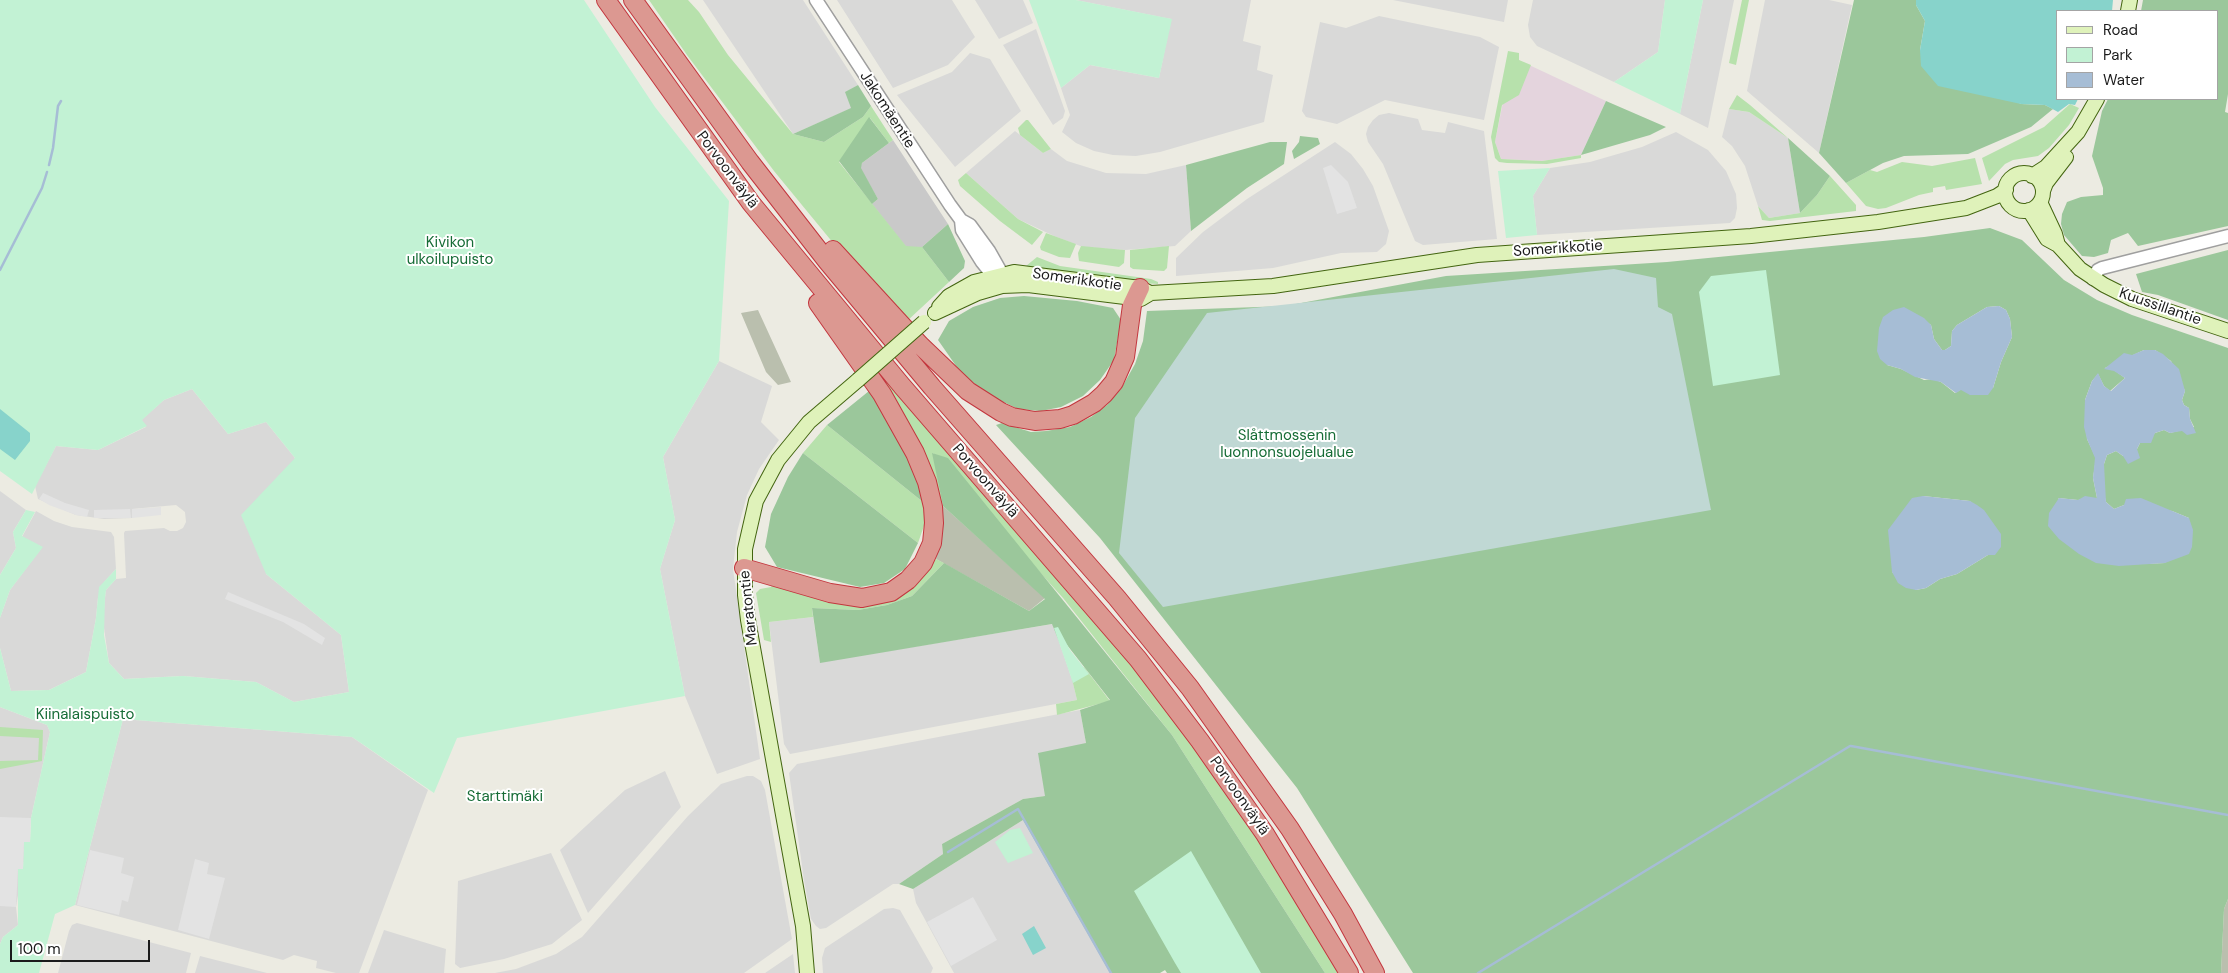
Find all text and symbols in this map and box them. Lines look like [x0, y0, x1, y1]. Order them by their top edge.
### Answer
legend [2056, 10, 2218, 100]
text: Road [2103, 20, 2138, 40]
text: Park [2103, 45, 2133, 65]
street label: Jakomäentie [855, 68, 919, 152]
text: Water [2103, 70, 2144, 90]
street label: Porvoonväylä [692, 128, 762, 212]
park label: Kivikon ulkoilupuisto [407, 234, 493, 269]
street label: Somerikkotie [1513, 237, 1603, 261]
street label: Somerikkotie [1031, 265, 1123, 295]
street label: Kuussillantie [2117, 285, 2203, 329]
park label: Slåttmossenin luonnonsuojelualue [1220, 427, 1354, 462]
street label: Porvoonväylä [948, 440, 1022, 522]
street label: Maratontie [736, 570, 762, 646]
park label: Kiinalaispuisto [36, 706, 134, 724]
street label: Porvoonväylä [1205, 753, 1273, 839]
park label: Starttimäki [467, 788, 543, 806]
scale bar [12, 930, 152, 962]
text: 100 m [18, 939, 61, 959]

